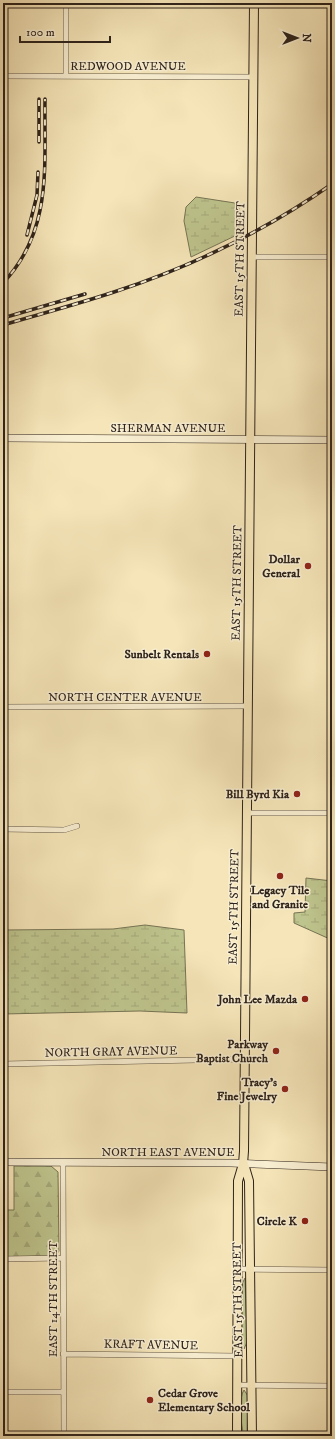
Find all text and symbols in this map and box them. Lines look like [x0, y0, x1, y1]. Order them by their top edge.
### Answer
scale bar [20, 18, 110, 44]
north arrow [277, 18, 317, 58]
text: 100 m [26, 25, 55, 40]
text: N [299, 33, 313, 43]
street label: REDWOOD AVENUE [70, 59, 186, 74]
street label: EAST 15TH STREET [231, 201, 249, 317]
street label: SHERMAN AVENUE [111, 421, 226, 436]
street label: EAST 15TH STREET [228, 525, 246, 641]
place label: Dollar General [262, 552, 301, 581]
marker: Dollar General [303, 561, 313, 571]
place label: Sunbelt Rentals [124, 647, 199, 662]
marker: Sunbelt Rentals [202, 649, 212, 659]
street label: NORTH CENTER AVENUE [48, 690, 202, 705]
place label: Bill Byrd Kia [226, 787, 290, 802]
marker: Bill Byrd Kia [292, 789, 302, 799]
street label: EAST 15TH STREET [225, 849, 243, 965]
marker: Legacy Tile and Granite [275, 871, 285, 881]
place label: Legacy Tile and Granite [251, 883, 309, 912]
place label: John Lee Mazda [216, 992, 298, 1007]
marker: John Lee Mazda [300, 994, 310, 1004]
place label: Parkway Baptist Church [196, 1037, 269, 1066]
street label: NORTH GRAY AVENUE [44, 1043, 178, 1061]
marker: Parkway Baptist Church [271, 1046, 281, 1056]
place label: Tracy's Fine Jewelry [217, 1075, 277, 1104]
marker: Tracy's Fine Jewelry [280, 1084, 290, 1094]
street label: NORTH EAST AVENUE [102, 1145, 235, 1160]
place label: Circle K [257, 1214, 298, 1229]
marker: Circle K [300, 1216, 310, 1226]
street label: EAST 14TH STREET [46, 1241, 61, 1357]
street label: EAST 15TH STREET [229, 1242, 247, 1358]
street label: KRAFT AVENUE [104, 1337, 199, 1353]
place label: Cedar Grove Elementary School [158, 1386, 250, 1415]
marker: Cedar Grove Elementary School [145, 1395, 155, 1405]

